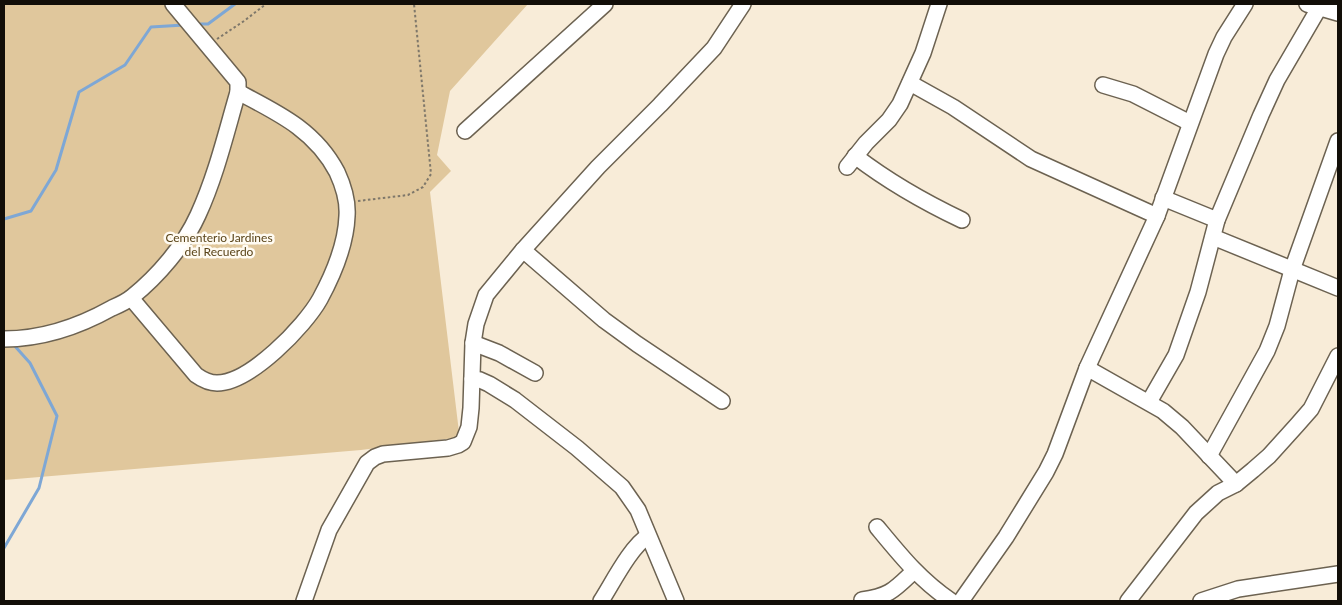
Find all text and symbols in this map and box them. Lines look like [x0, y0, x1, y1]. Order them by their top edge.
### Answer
park label: Cementerio Jardines del Recuerdo [165, 230, 273, 259]

